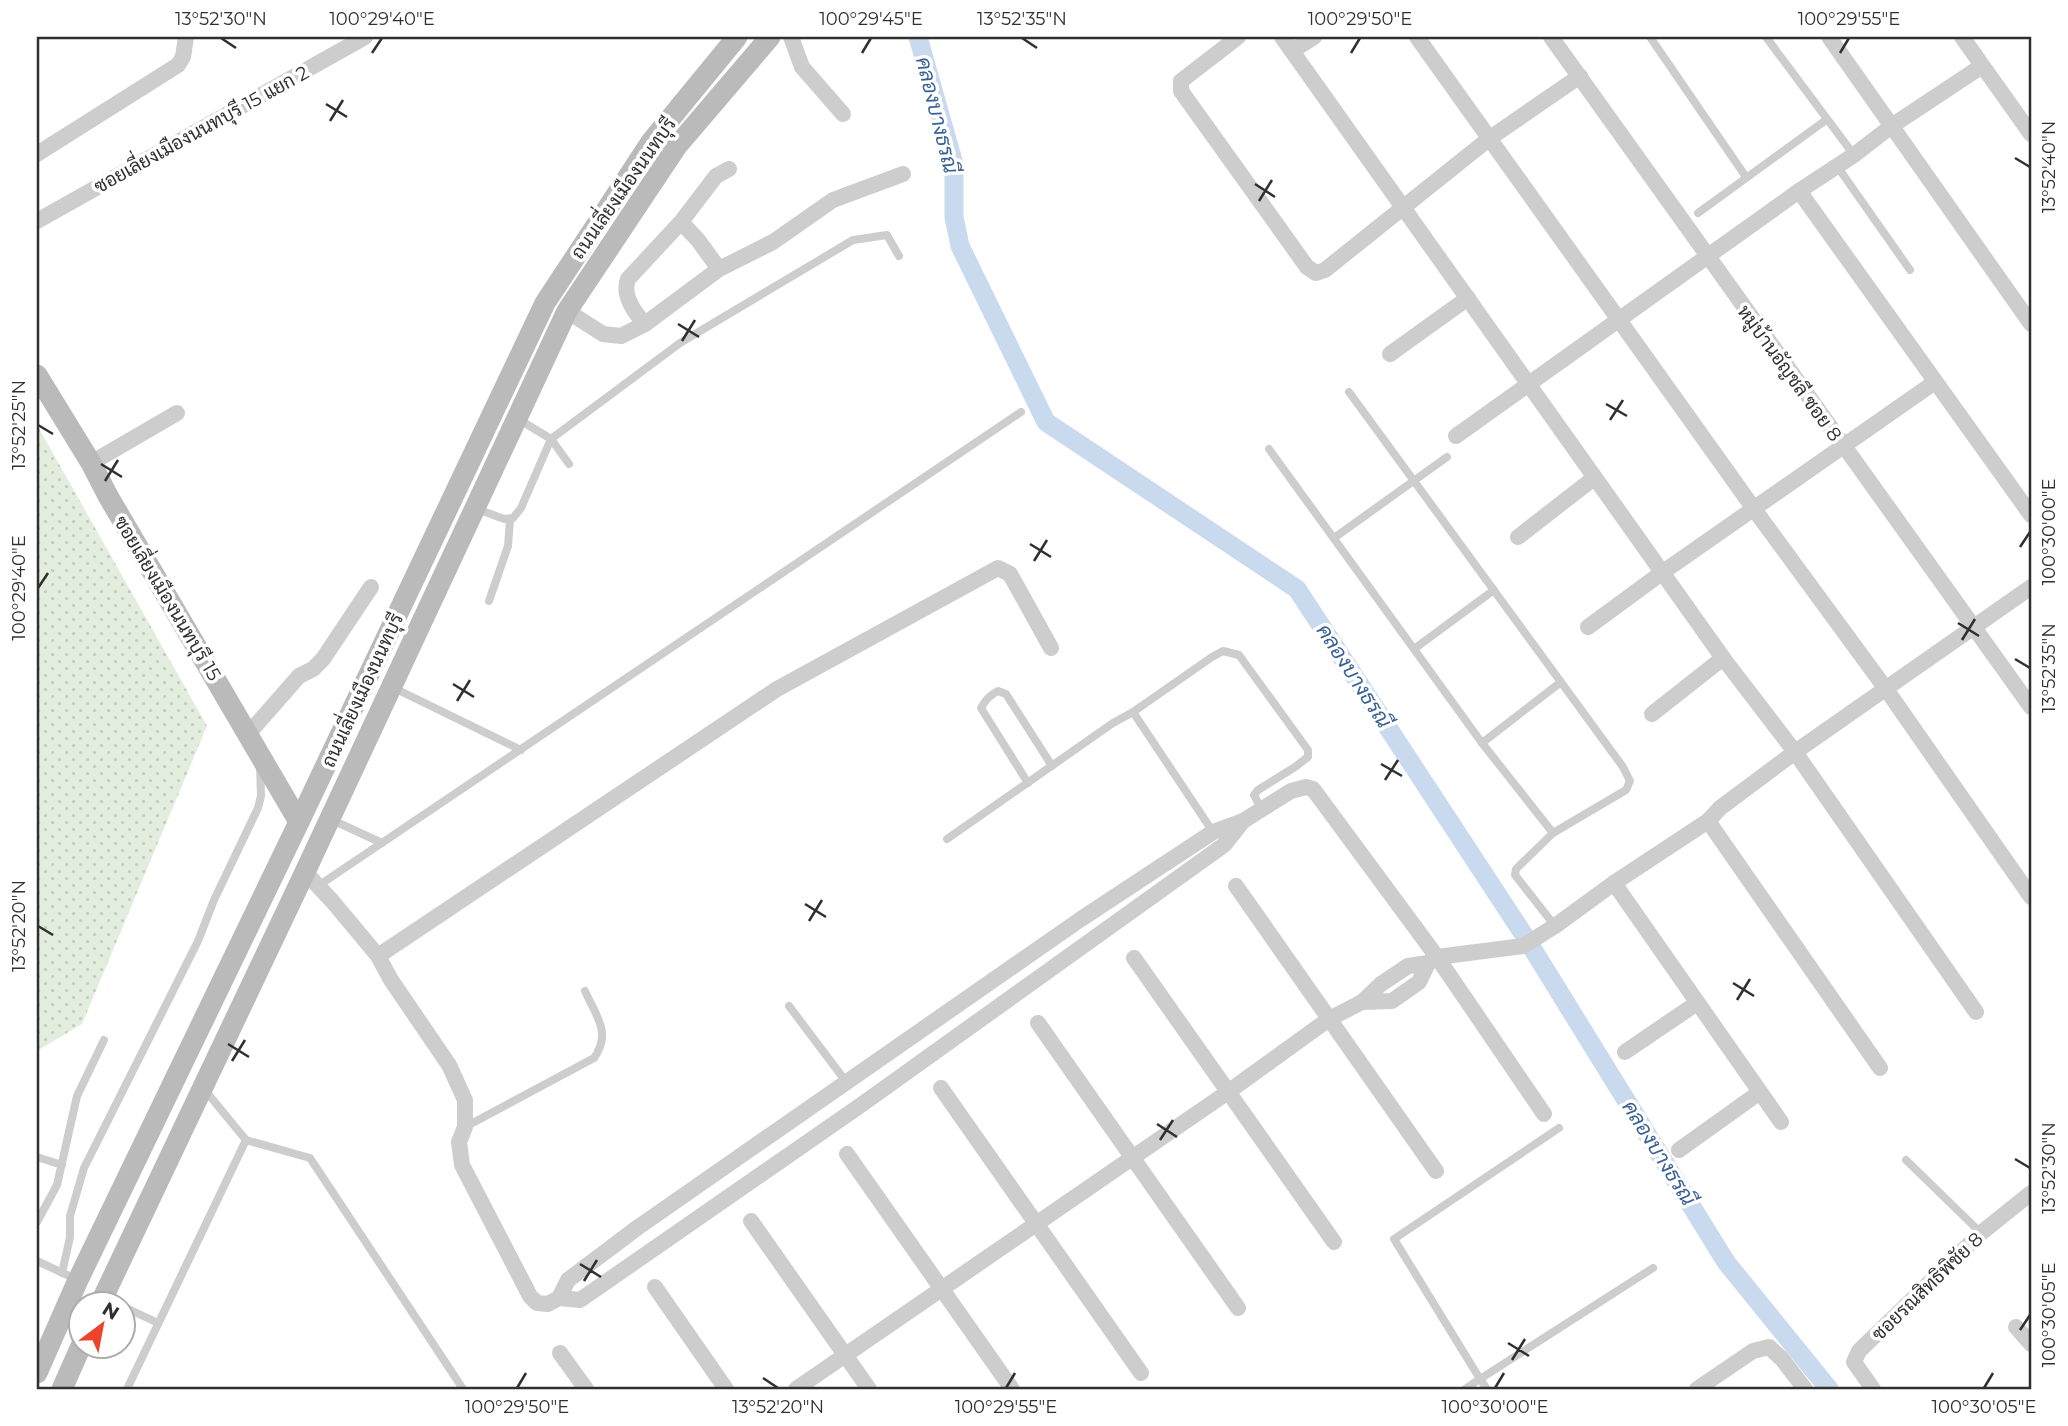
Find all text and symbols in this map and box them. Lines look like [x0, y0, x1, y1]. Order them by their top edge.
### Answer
text: 13°52'30"N [175, 8, 267, 30]
text: 100°29'40"E [329, 8, 435, 30]
text: 100°29'45"E [819, 8, 923, 30]
text: 13°52'35"N [977, 8, 1067, 30]
text: 100°29'50"E [1308, 8, 1412, 30]
text: 100°29'55"E [1798, 8, 1900, 30]
water label: คลองบางธรณี [911, 54, 964, 178]
street label: ซอยเลี่ยงเมืองนนทบุรี 15 แยก 2 [87, 55, 313, 199]
street label: ถนนเลี่ยงเมืองนนทบุรี [561, 110, 682, 264]
text: 13°52'40"N [2038, 121, 2060, 213]
street label: หมู่บ้านอัญชลี ซอย 8 [1731, 300, 1847, 447]
text: 13°52'25"N [8, 380, 30, 470]
text: 100°30'00"E [2038, 479, 2060, 585]
street label: ซอยเลี่ยงเมืองนนทบุรี 15 [108, 509, 231, 686]
text: 100°29'40"E [8, 535, 30, 641]
street label: ถนนเลี่ยงเมืองนนทบุรี [311, 607, 409, 771]
water label: คลองบางธรณี [1312, 619, 1398, 734]
text: 13°52'35"N [2038, 623, 2060, 713]
text: 13°52'20"N [8, 880, 30, 972]
water label: คลองบางธรณี [1617, 1096, 1703, 1212]
text: 13°52'30"N [2038, 1122, 2060, 1214]
street label: ซอยรณสิทธิพิชัย 8 [1867, 1227, 1988, 1345]
text: 100°30'05"E [2038, 1262, 2060, 1368]
north arrow [66, 1290, 136, 1360]
text: N [98, 1297, 123, 1325]
text: 100°29'50"E [465, 1396, 569, 1418]
text: 13°52'20"N [732, 1396, 824, 1418]
text: 100°29'55"E [955, 1396, 1057, 1418]
text: 100°30'00"E [1442, 1396, 1548, 1418]
text: 100°30'05"E [1931, 1396, 2037, 1418]

